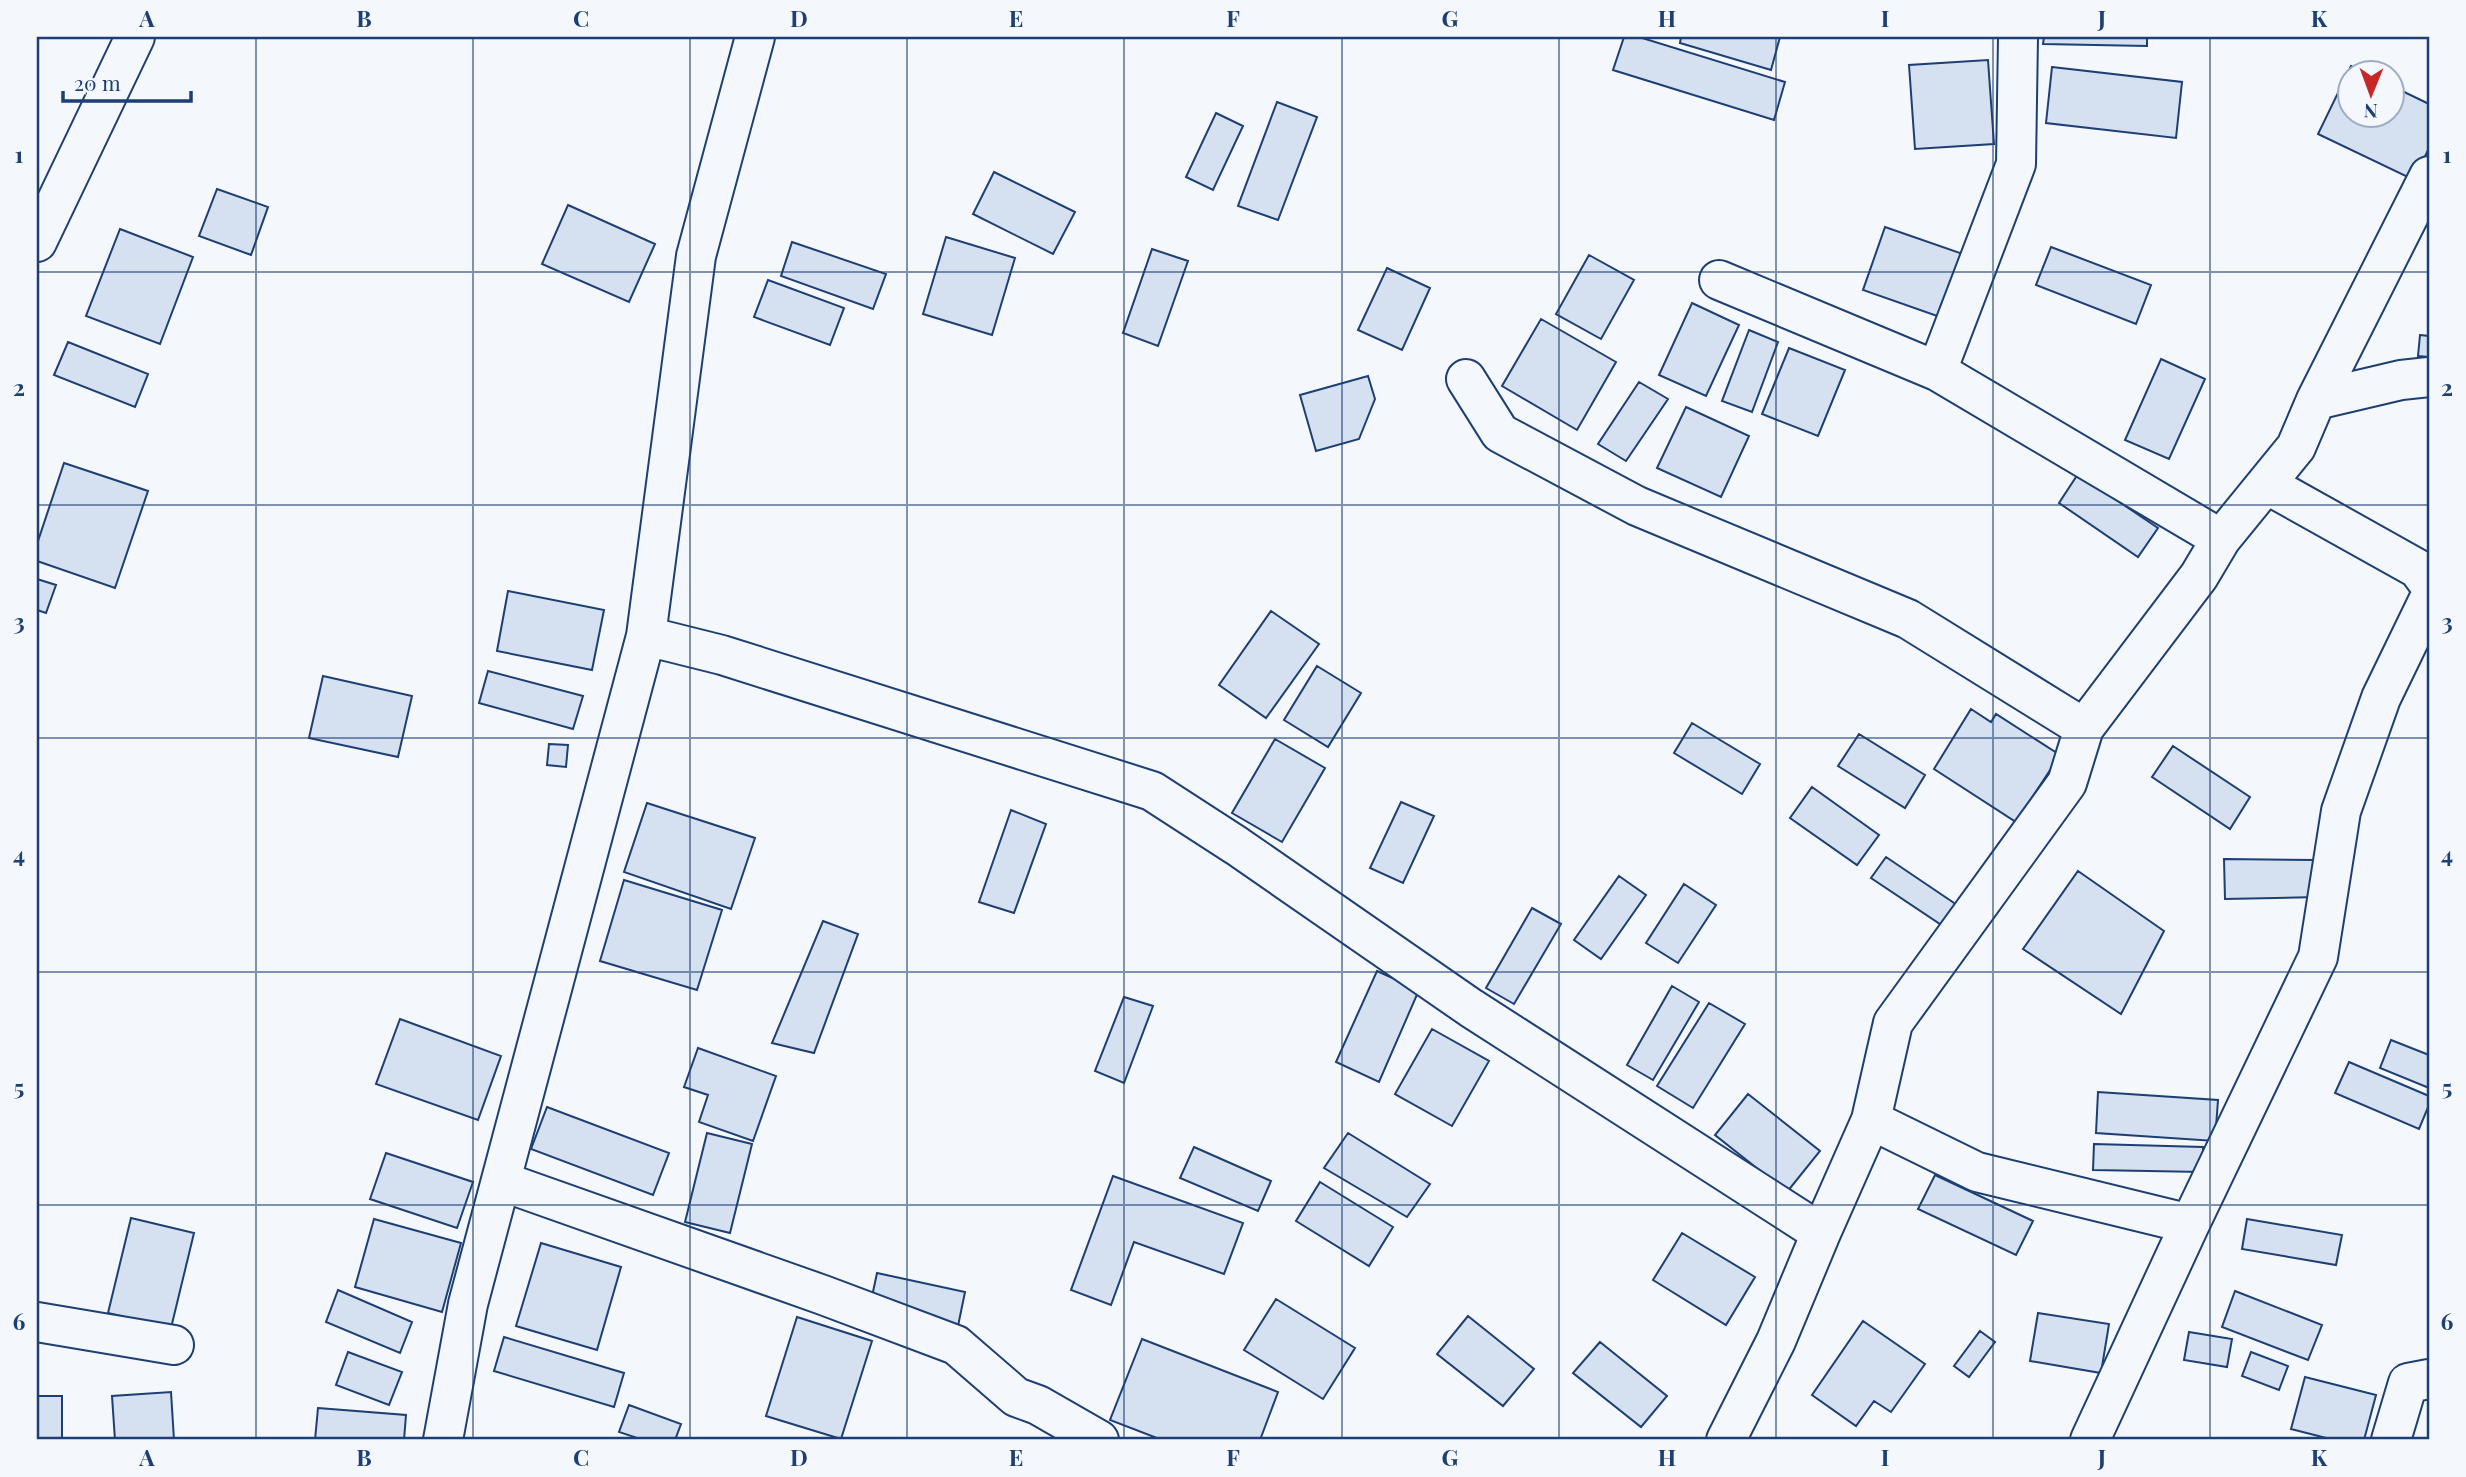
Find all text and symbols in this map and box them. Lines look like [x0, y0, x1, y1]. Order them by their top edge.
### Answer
text: A [138, 2, 155, 33]
text: B [356, 2, 372, 33]
text: C [573, 2, 589, 33]
text: D [790, 2, 808, 33]
text: E [1009, 2, 1023, 33]
text: F [1226, 2, 1240, 33]
text: G [1442, 2, 1459, 33]
text: H [1658, 2, 1676, 33]
text: I [1881, 2, 1889, 33]
text: J [2097, 2, 2106, 33]
text: K [2311, 2, 2328, 33]
scale bar [63, 60, 191, 104]
north arrow [2336, 60, 2406, 130]
text: 20 m [74, 68, 121, 96]
text: N [2363, 99, 2378, 125]
text: 1 [15, 138, 24, 169]
text: 1 [2443, 138, 2452, 169]
text: 2 [13, 371, 25, 402]
text: 2 [2441, 371, 2453, 402]
text: 3 [13, 605, 25, 636]
text: 3 [2441, 605, 2453, 636]
text: 4 [13, 838, 25, 869]
text: 4 [2441, 838, 2453, 869]
text: 5 [14, 1071, 24, 1102]
text: 5 [2442, 1071, 2452, 1102]
text: 6 [13, 1305, 26, 1336]
text: 6 [2441, 1305, 2454, 1336]
text: A [138, 1441, 155, 1472]
text: B [356, 1441, 372, 1472]
text: C [573, 1441, 589, 1472]
text: D [790, 1441, 808, 1472]
text: E [1009, 1441, 1023, 1472]
text: F [1226, 1441, 1240, 1472]
text: G [1442, 1441, 1459, 1472]
text: H [1658, 1441, 1676, 1472]
text: I [1881, 1441, 1889, 1472]
text: J [2097, 1441, 2106, 1472]
text: K [2311, 1441, 2328, 1472]

